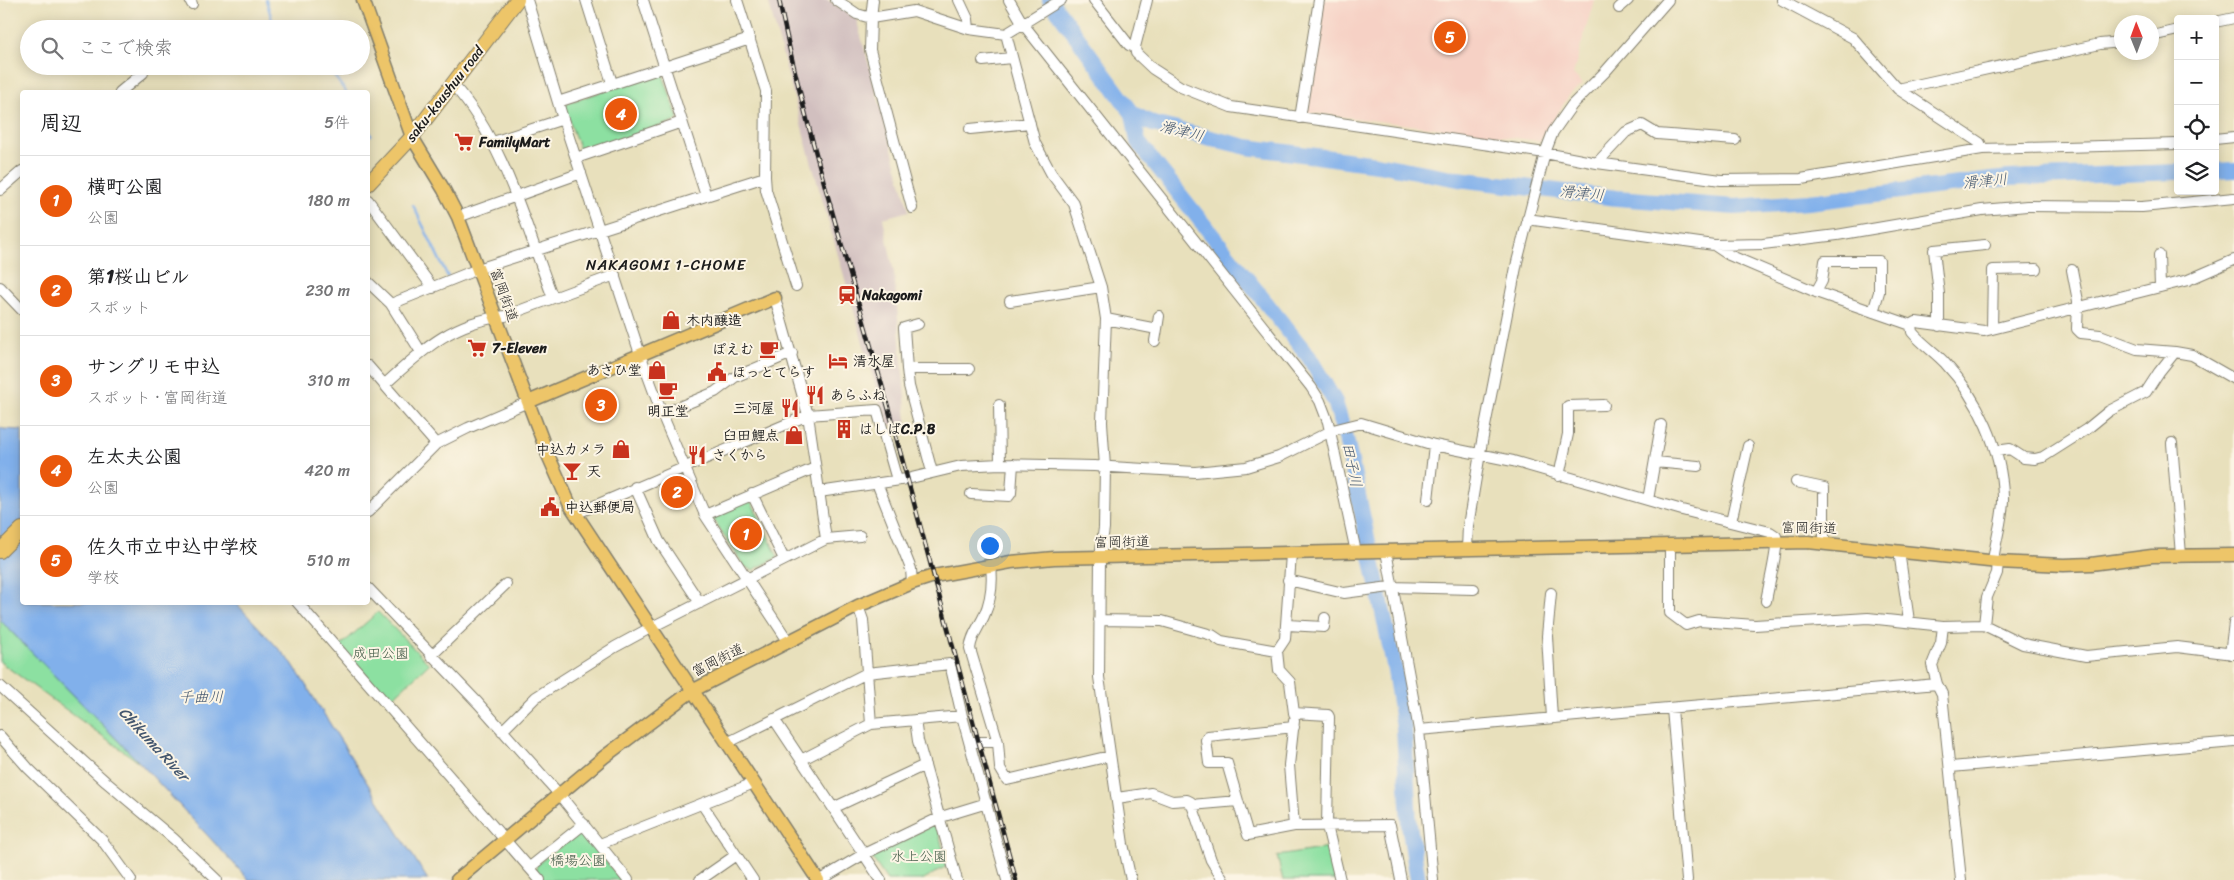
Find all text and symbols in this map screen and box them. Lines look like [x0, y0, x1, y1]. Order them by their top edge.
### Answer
north arrow [2114, 15, 2159, 60]
map controls [2174, 15, 2219, 195]
button: + [2174, 15, 2219, 60]
pin: 5 [1434, 18, 1466, 56]
search box [20, 20, 370, 75]
text: ここで検索 [78, 31, 173, 64]
icon: search [38, 34, 66, 62]
street label: saku-koushuu road [399, 39, 492, 148]
button: − [2174, 60, 2219, 105]
pin: 4 [605, 95, 637, 133]
text: 周辺 [40, 104, 82, 142]
button: locate [2174, 105, 2219, 150]
text: 5件 [324, 108, 350, 137]
water label: 滑津川 [1157, 113, 1207, 149]
place label: FamilyMart [478, 130, 551, 155]
supermarket icon: FamilyMart [453, 131, 475, 153]
button: layers [2174, 150, 2219, 195]
water label: 滑津川 [1961, 166, 2009, 196]
text: 横町公園 [87, 170, 163, 203]
water label: 滑津川 [1558, 178, 1606, 208]
text: 1 [53, 186, 59, 215]
text: 180 m [307, 186, 350, 215]
text: 公園 [87, 203, 119, 232]
district label: NAKAGOMI 1-CHOME [586, 252, 747, 278]
text: 第1桜山ビル [87, 260, 190, 293]
street label: 富岡街道 [483, 264, 525, 326]
text: 2 [51, 276, 61, 305]
text: 230 m [305, 276, 350, 305]
place label: Nakagomi [861, 283, 923, 308]
station icon: Nakagomi [836, 284, 858, 306]
text: スポット [87, 293, 151, 322]
place label: 木内醸造 [686, 308, 742, 333]
shop icon: 木内醸造 [660, 309, 682, 331]
place label: 7-Eleven [492, 336, 547, 361]
supermarket icon: 7-Eleven [466, 337, 488, 359]
place label: ぽえむ [712, 337, 754, 362]
cafe icon: ぽえむ [758, 338, 780, 360]
place label: 清水屋 [853, 349, 895, 374]
text: サングリモ中込 [87, 350, 220, 383]
hotel icon: 清水屋 [827, 350, 849, 372]
place label: あさひ堂 [586, 358, 642, 383]
shop icon: あさひ堂 [646, 359, 668, 381]
place label: ほっとてらす [732, 360, 816, 385]
public building icon: ほっとてらす [706, 361, 728, 383]
text: 3 [52, 366, 60, 395]
text: 310 m [308, 366, 350, 395]
cafe icon: 明正堂 [657, 379, 679, 401]
text: スポット · 富岡街道 [87, 383, 228, 412]
place label: あらふね [830, 383, 886, 408]
restaurant icon: あらふね [804, 384, 826, 406]
pin: 3 [585, 386, 617, 424]
place label: 三河屋 [733, 396, 775, 421]
restaurant icon: 三河屋 [779, 397, 801, 419]
place label: 明正堂 [647, 399, 689, 424]
place label: はしばC.P.B [859, 417, 935, 442]
building icon: はしばC.P.B [833, 418, 855, 440]
place label: 臼田鯉点 [723, 423, 779, 448]
shop icon: 臼田鯉点 [783, 424, 805, 446]
place label: 中込カメラ [536, 437, 606, 462]
shop icon: 中込カメラ [610, 438, 632, 460]
text: 左太夫公園 [87, 440, 182, 473]
water label: 田子川 [1335, 440, 1369, 490]
place label: さくから [712, 443, 768, 468]
restaurant icon: さくから [686, 444, 708, 466]
text: 4 [51, 456, 61, 485]
text: 420 m [304, 456, 350, 485]
place label: 天 [587, 459, 601, 484]
bar icon: 天 [561, 460, 583, 482]
text: 公園 [87, 473, 119, 502]
pin: 2 [661, 473, 693, 511]
place label: 中込郵便局 [565, 495, 635, 520]
public building icon: 中込郵便局 [539, 496, 561, 518]
pin: 1 [730, 515, 762, 553]
street label: 富岡街道 [1781, 515, 1837, 541]
street label: 富岡街道 [1094, 529, 1150, 555]
text: 佐久市立中込中学校 [87, 530, 258, 563]
your location [977, 533, 1003, 559]
text: 5 [51, 546, 61, 575]
text: 510 m [307, 546, 350, 575]
text: 学校 [87, 563, 119, 592]
street label: 富岡街道 [687, 636, 749, 684]
park label: 成田公園 [353, 641, 409, 666]
water label: 千曲川 [178, 684, 224, 710]
water label: Chikuma River [112, 701, 198, 789]
park label: 水上公園 [891, 844, 947, 869]
park label: 橋場公園 [550, 848, 606, 873]

